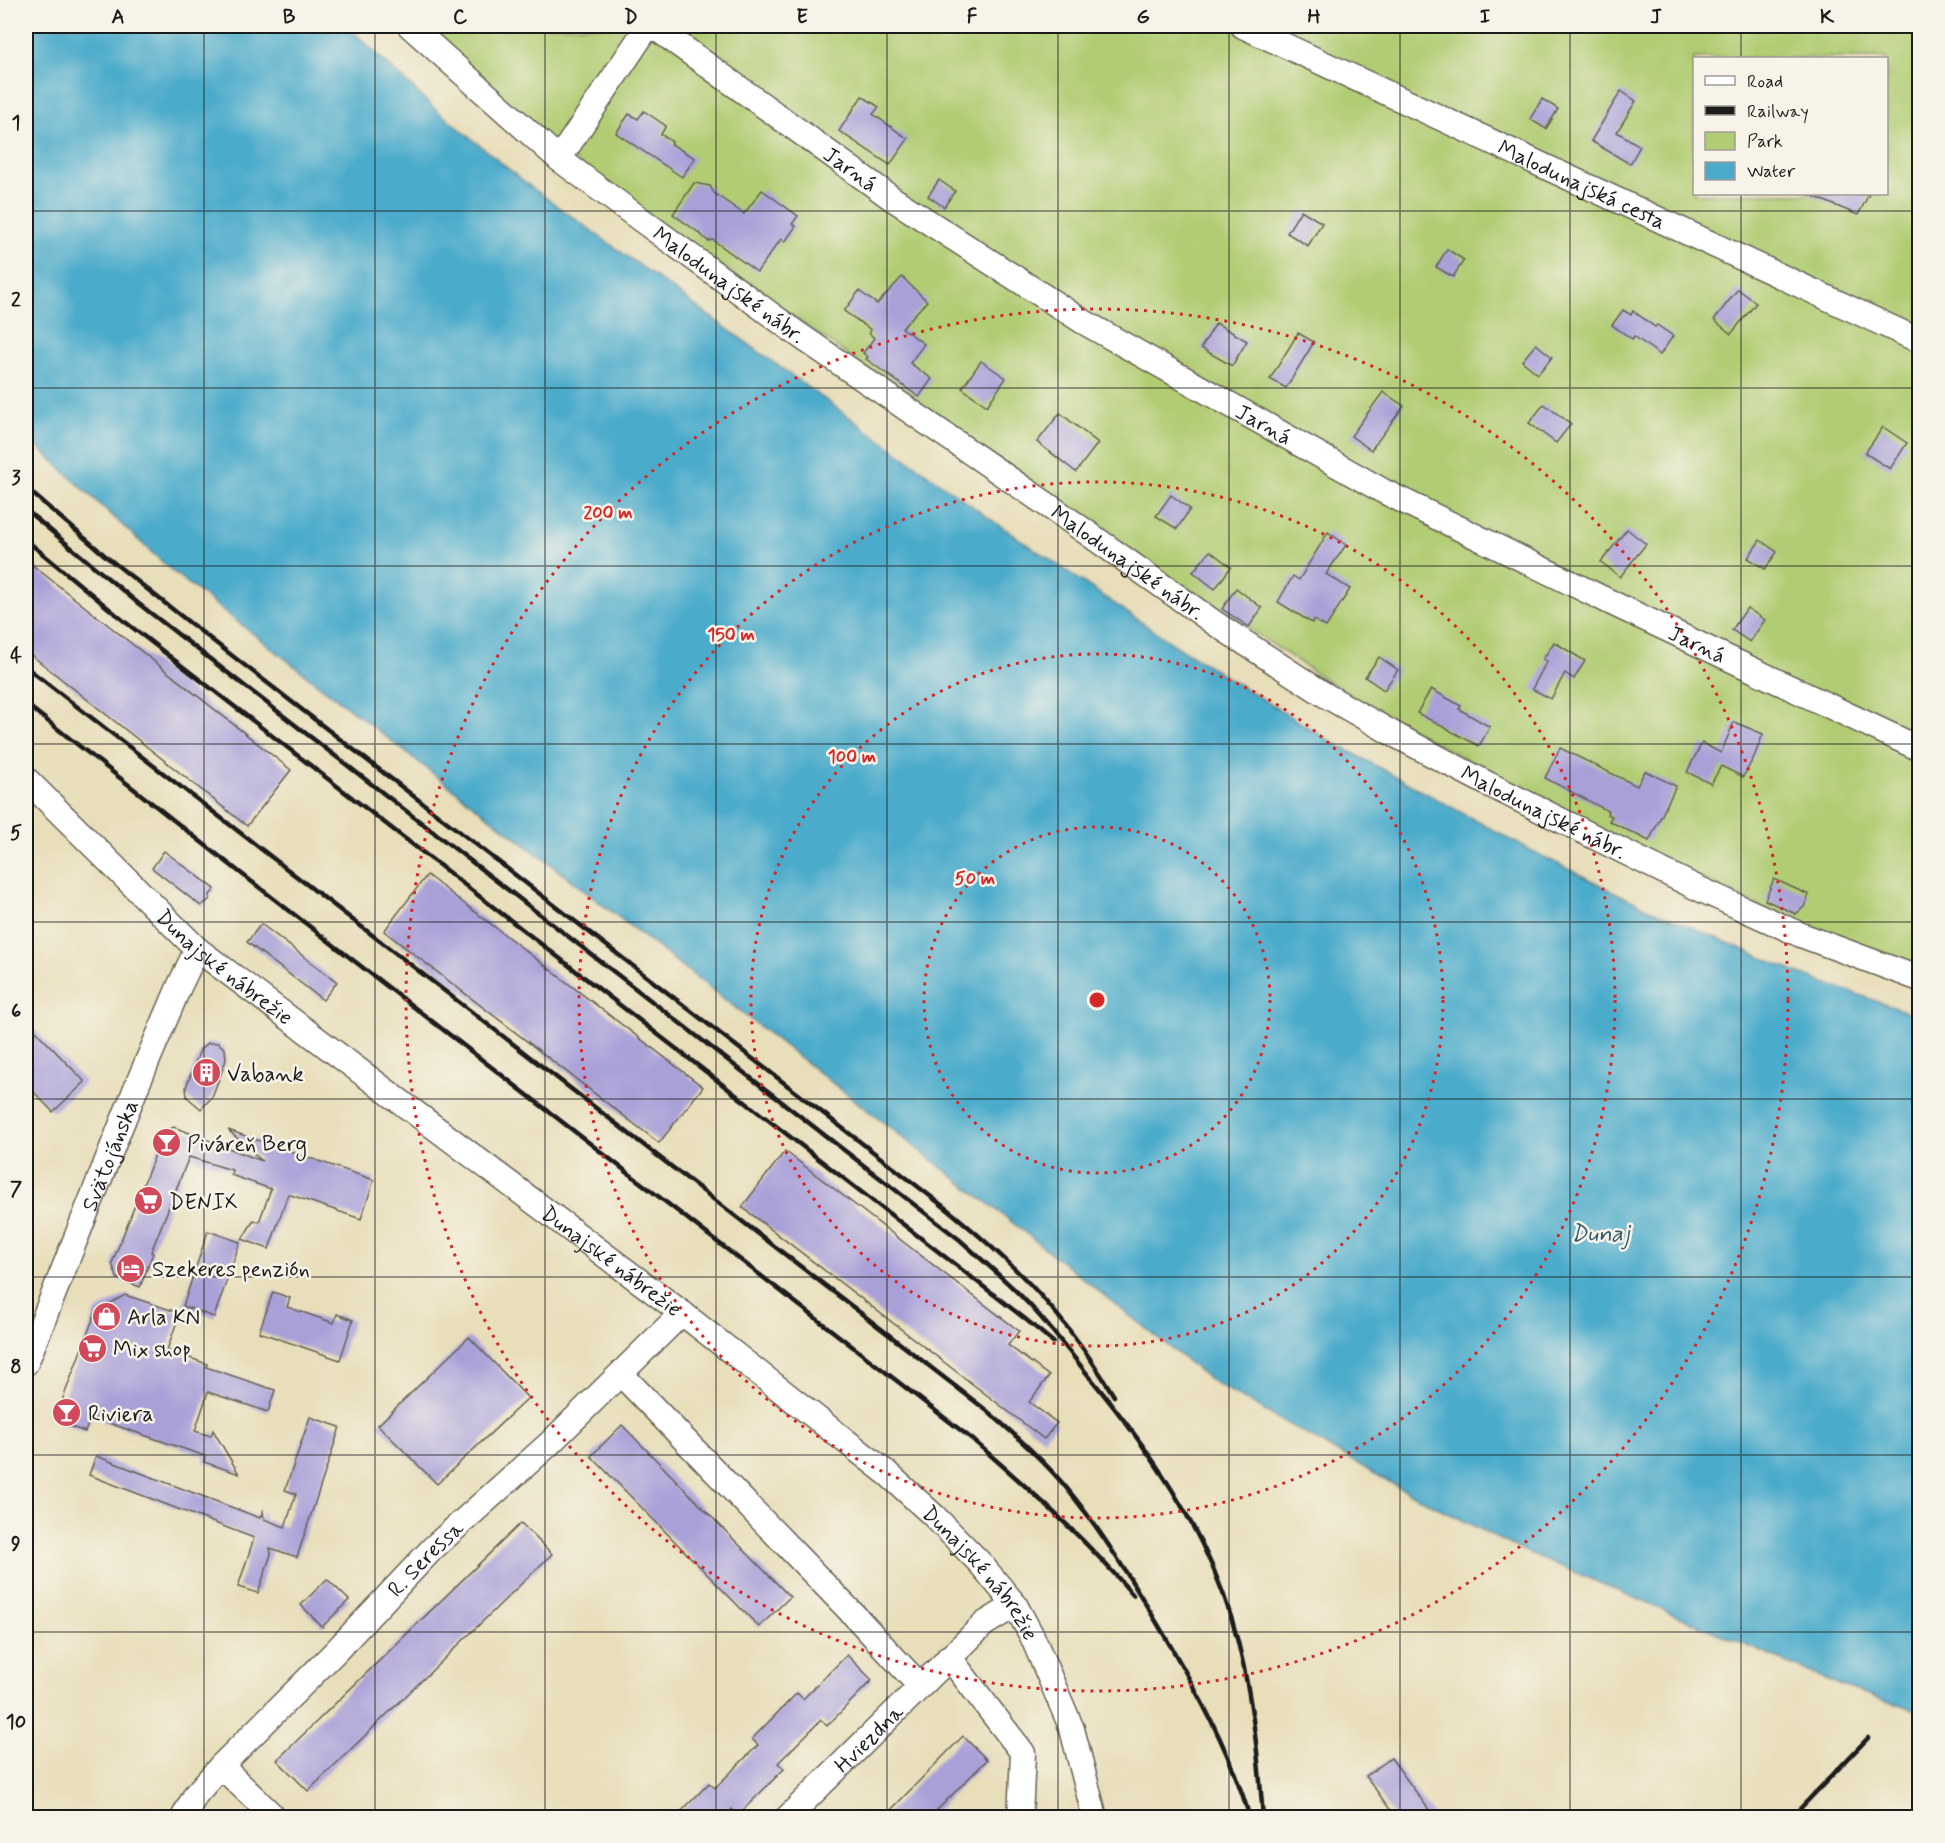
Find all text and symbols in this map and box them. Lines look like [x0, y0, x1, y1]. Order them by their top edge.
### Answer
text: A [111, 4, 125, 31]
text: B [283, 4, 296, 31]
text: C [453, 4, 468, 31]
text: D [624, 4, 638, 31]
text: E [796, 4, 808, 31]
text: F [967, 4, 978, 31]
text: G [1136, 4, 1150, 31]
text: H [1307, 4, 1321, 31]
text: I [1480, 4, 1490, 31]
text: J [1650, 4, 1662, 31]
text: K [1820, 4, 1835, 31]
legend [1693, 57, 1888, 195]
text: Road [1747, 70, 1783, 94]
text: Railway [1747, 100, 1809, 124]
text: 1 [12, 110, 20, 137]
text: Park [1747, 130, 1783, 154]
street label: Malodunajská cesta [1493, 134, 1670, 237]
street label: Jarná [817, 141, 882, 199]
text: Water [1747, 160, 1796, 184]
street label: Malodunajské nábr. [646, 221, 809, 351]
text: 2 [11, 287, 21, 314]
street label: Jarná [1230, 399, 1296, 453]
text: 3 [11, 465, 21, 492]
street label: Malodunajské nábr. [1045, 500, 1209, 627]
text: 200 m [583, 501, 633, 525]
street label: Jarná [1663, 620, 1730, 671]
text: 150 m [707, 623, 755, 647]
text: 4 [10, 643, 22, 670]
text: 100 m [828, 745, 876, 769]
street label: Malodunajské nábr. [1455, 760, 1631, 867]
text: 5 [10, 820, 22, 847]
text: 50 m [955, 867, 995, 891]
street label: Dunajské nábrežie [149, 904, 298, 1032]
centre of rings [1087, 990, 1107, 1010]
text: 6 [11, 998, 21, 1025]
building icon: Vabank [190, 1057, 222, 1089]
place label: Vabank [227, 1061, 304, 1089]
street label: Svätojánska [76, 1096, 146, 1216]
bar icon: Piváreň Berg [150, 1127, 182, 1159]
place label: Piváreň Berg [187, 1131, 307, 1162]
text: 7 [10, 1176, 22, 1203]
supermarket icon: DENIX [132, 1185, 164, 1217]
place label: DENIX [169, 1189, 238, 1217]
street label: Dunajské nábrežie [535, 1200, 687, 1324]
water label: Dunaj [1570, 1219, 1632, 1250]
hotel icon: Szekeres penzión [115, 1252, 147, 1284]
place label: Szekeres penzión [152, 1256, 310, 1284]
shop icon: Arla KN [90, 1300, 122, 1332]
place label: Arla KN [127, 1304, 200, 1332]
supermarket icon: Mix shop [76, 1332, 108, 1364]
place label: Mix shop [113, 1336, 191, 1364]
text: 8 [10, 1354, 22, 1381]
bar icon: Riviera [51, 1397, 83, 1429]
place label: Riviera [88, 1401, 154, 1429]
street label: Dunajské nábrežie [915, 1500, 1044, 1646]
street label: R. Seressa [382, 1515, 471, 1604]
text: 9 [11, 1531, 21, 1558]
street label: Hviezdna [829, 1699, 911, 1780]
text: 10 [6, 1709, 26, 1736]

